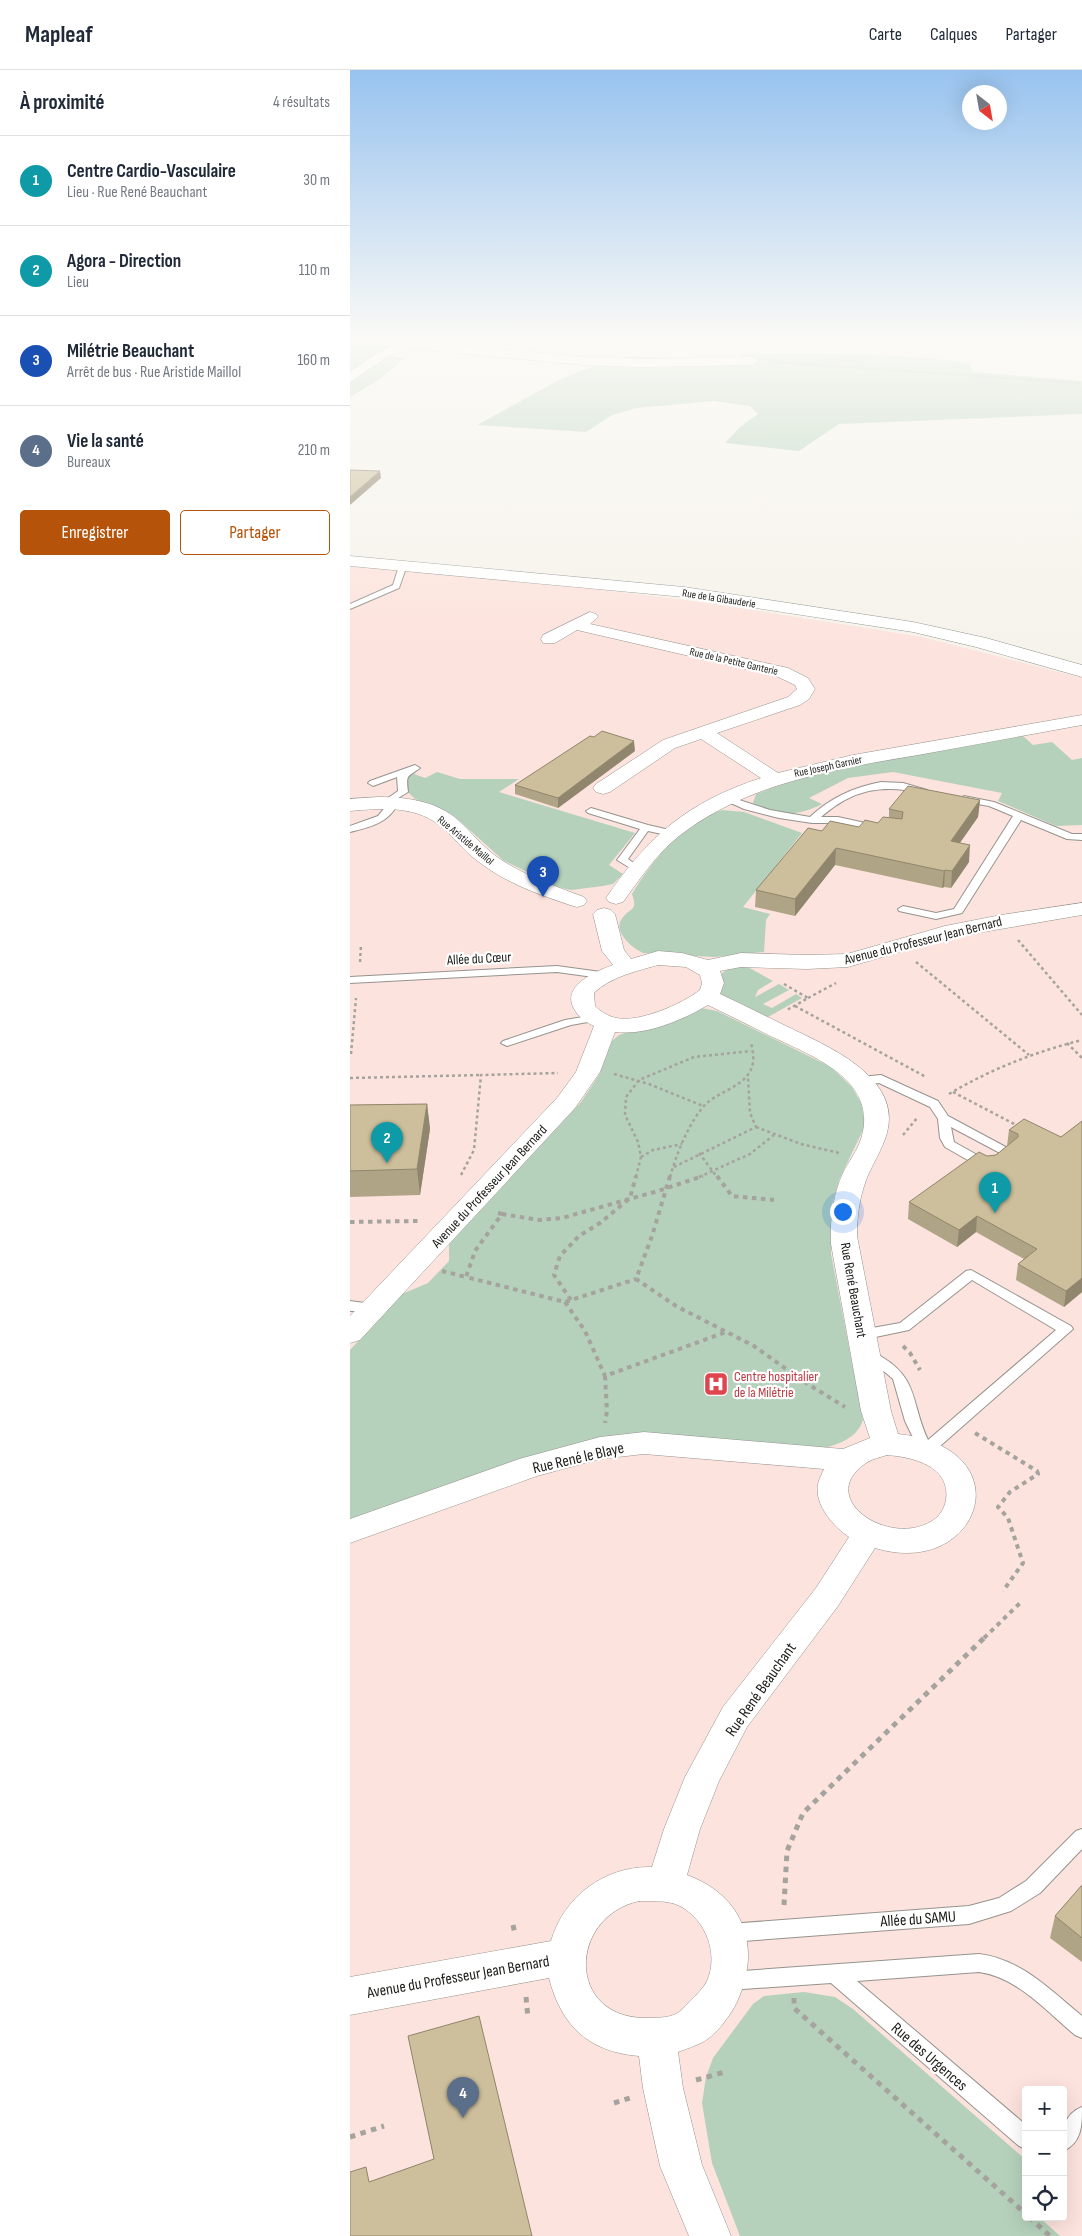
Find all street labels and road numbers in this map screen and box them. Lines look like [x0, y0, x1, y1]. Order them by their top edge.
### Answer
street label: Rue de la Gibauderie [681, 586, 757, 611]
street label: Rue de la Petite Ganterie [688, 645, 779, 678]
street label: Rue Joseph Garnier [793, 753, 863, 780]
street label: Rue Aristide Maillol [435, 813, 497, 868]
street label: Avenue du Professeur Jean Bernard [842, 913, 1004, 969]
street label: Allée du Cœur [445, 948, 512, 969]
street label: Avenue du Professeur Jean Bernard [427, 1121, 551, 1252]
street label: Rue René Beauchant [837, 1241, 870, 1339]
street label: Rue René le Blaye [531, 1439, 626, 1478]
street label: Rue René Beauchant [722, 1639, 801, 1740]
street label: Allée du SAMU [879, 1907, 956, 1932]
street label: Avenue du Professeur Jean Bernard [365, 1952, 551, 2003]
street label: Rue des Urgences [887, 2019, 971, 2096]

